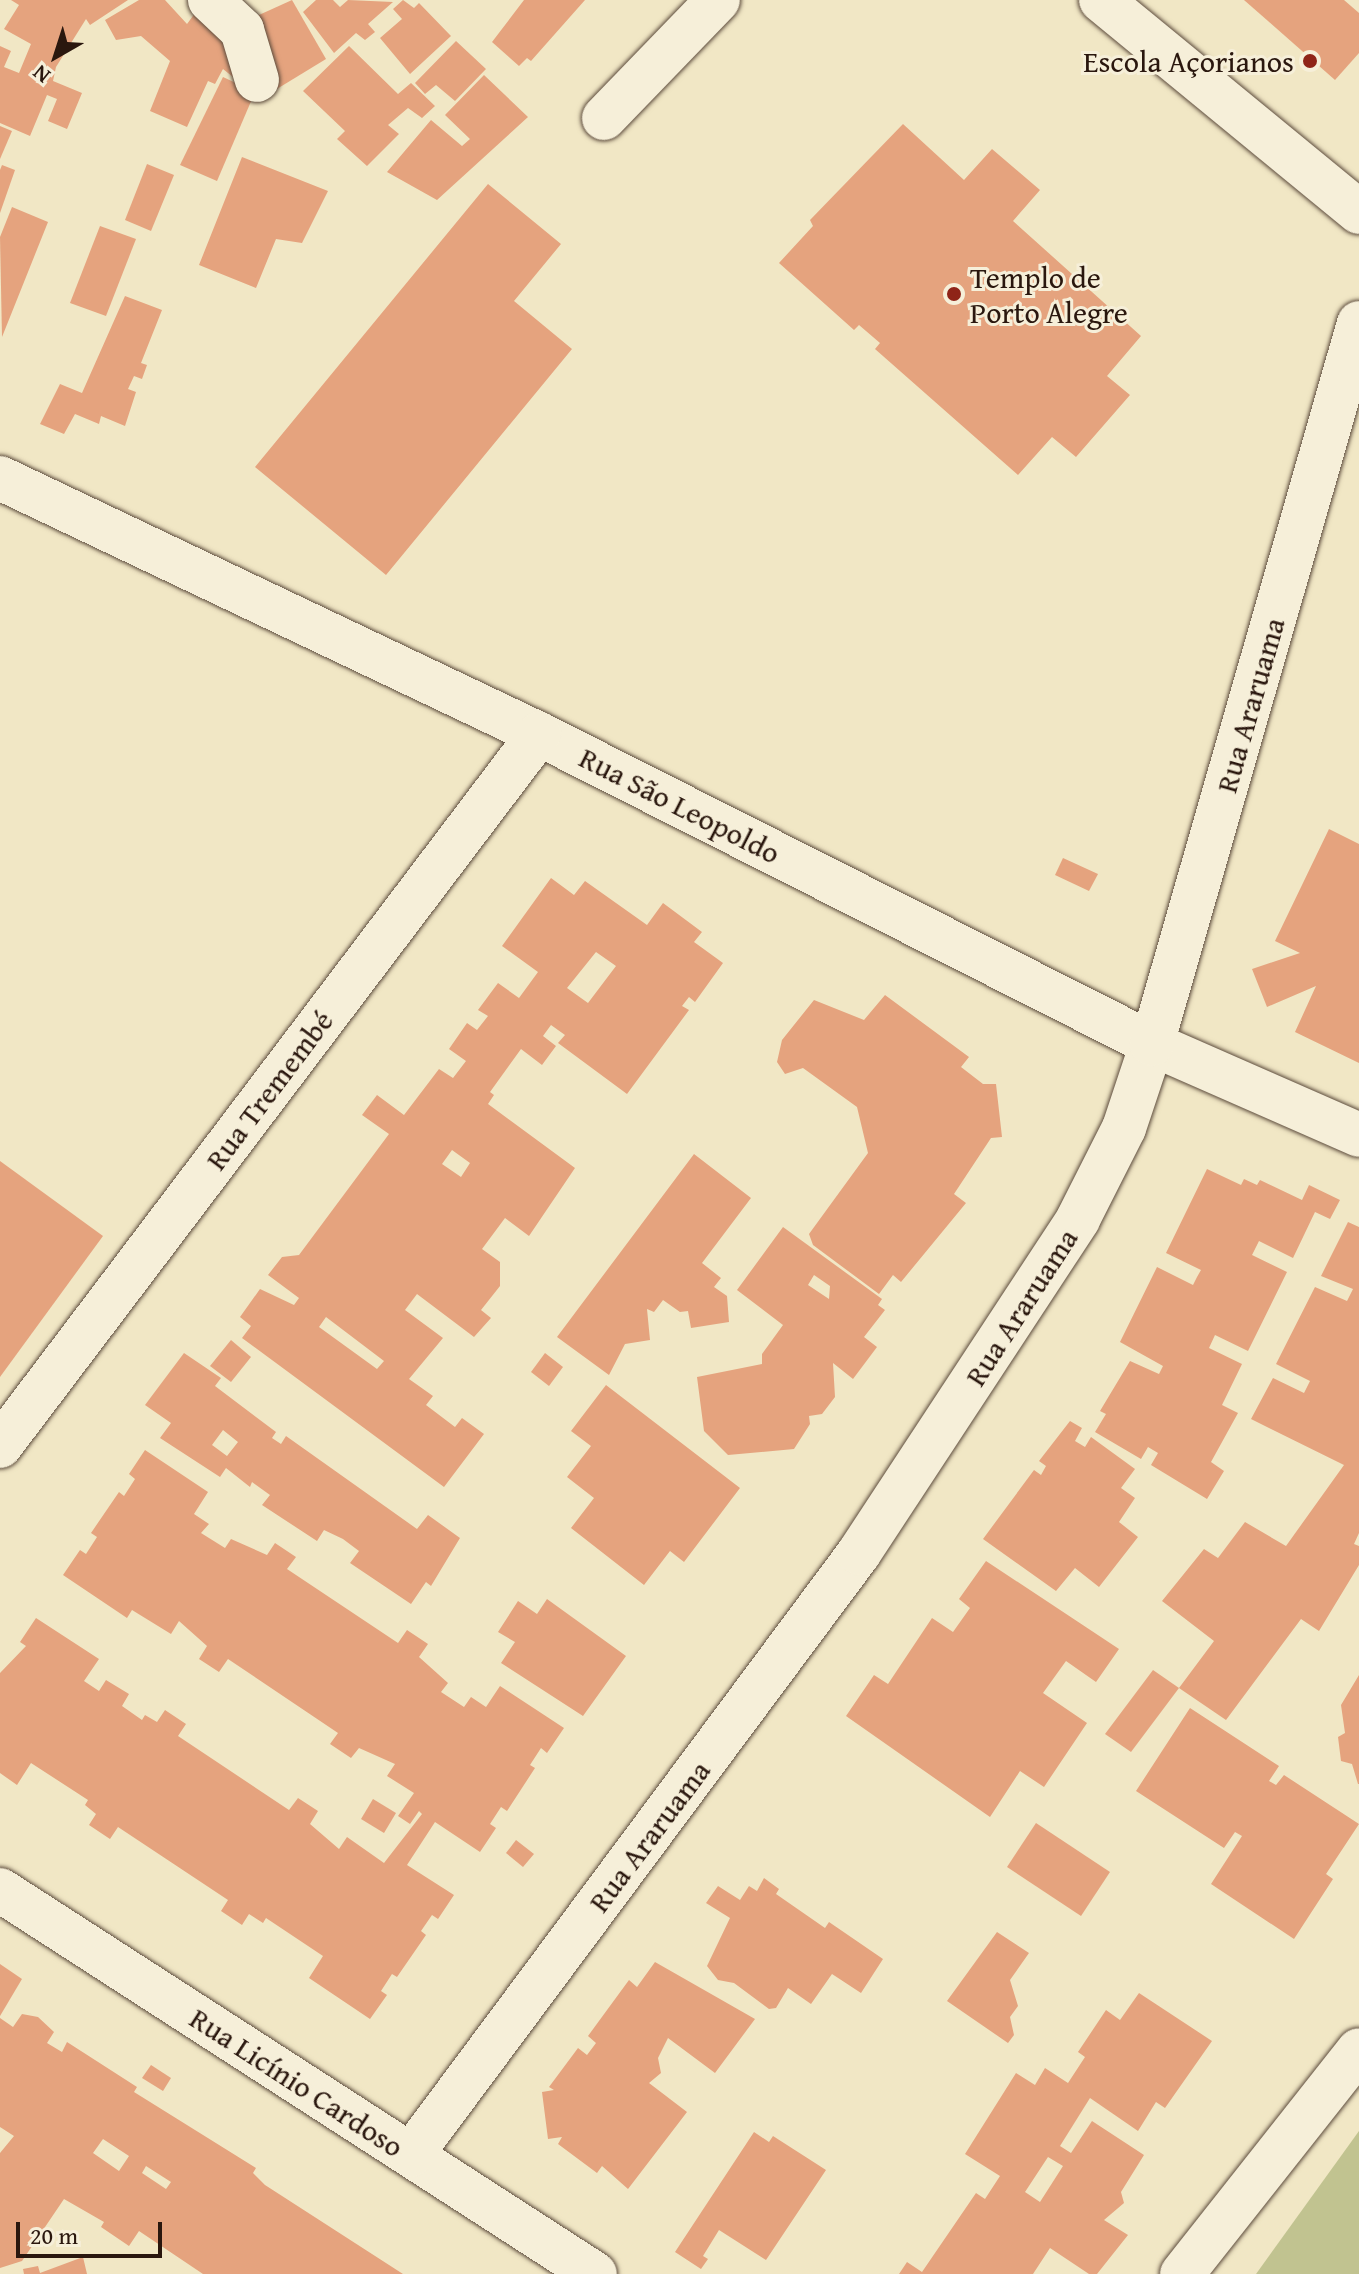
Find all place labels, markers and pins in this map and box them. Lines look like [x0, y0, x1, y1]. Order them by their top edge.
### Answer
place label: Escola Açorianos [1083, 43, 1294, 79]
marker: Escola Açorianos [1301, 52, 1319, 70]
place label: Templo de Porto Alegre [970, 259, 1128, 330]
marker: Templo de Porto Alegre [945, 285, 963, 303]

